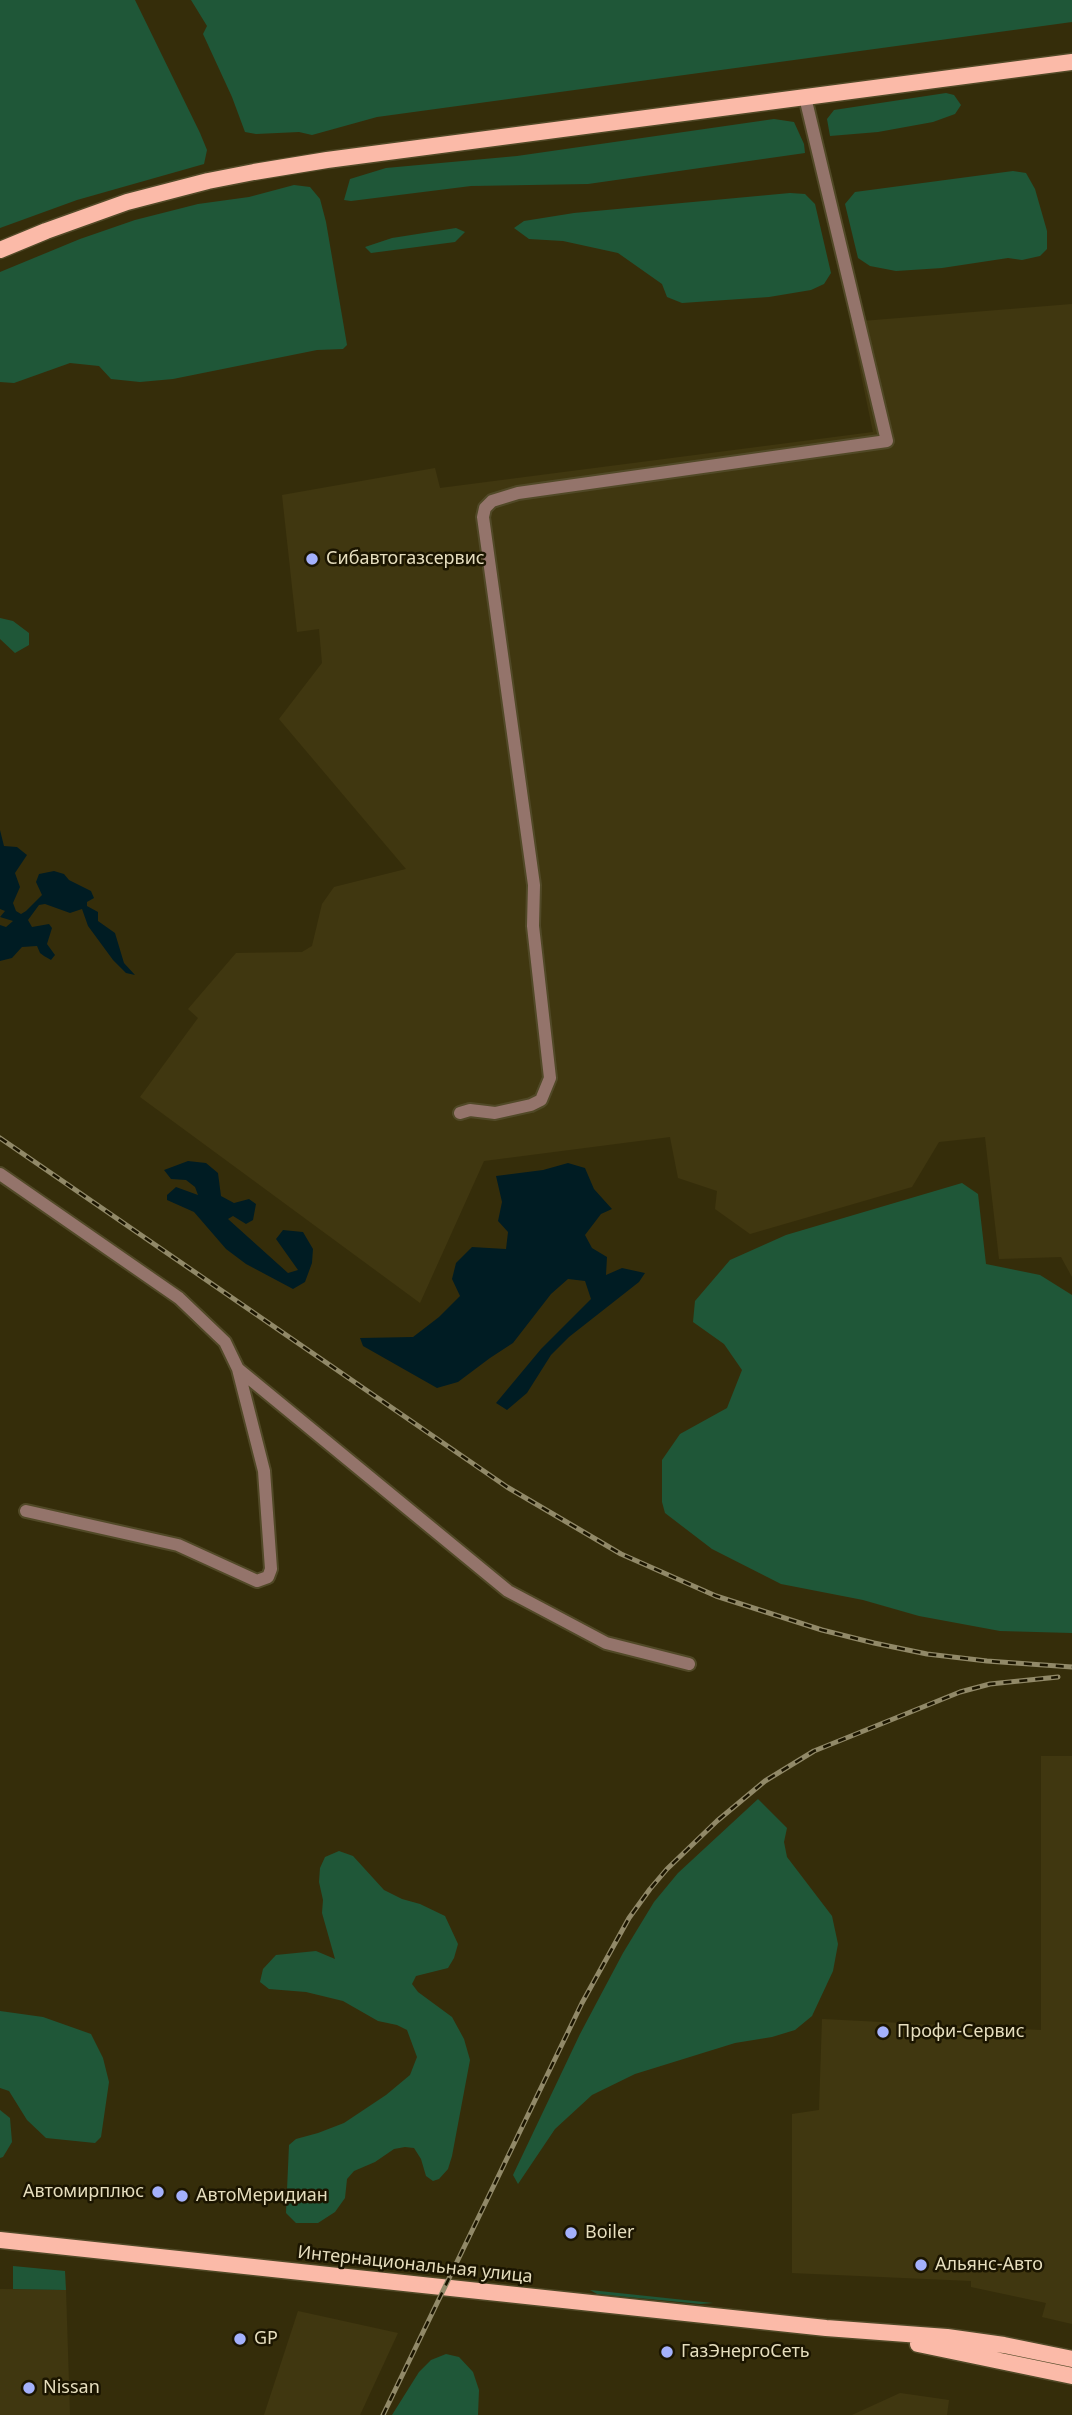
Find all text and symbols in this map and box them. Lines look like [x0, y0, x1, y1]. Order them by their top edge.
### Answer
place label: Сибавтогазсервис [326, 548, 485, 570]
marker: Сибавтогазсервис [304, 551, 320, 567]
place label: Профи-Сервис [897, 2021, 1025, 2043]
marker: Профи-Сервис [875, 2024, 891, 2040]
place label: Автомирплюс [23, 2181, 144, 2203]
marker: Автомирплюс [150, 2184, 166, 2200]
place label: АвтоМеридиан [196, 2185, 328, 2207]
marker: АвтоМеридиан [174, 2188, 190, 2204]
place label: Boiler [585, 2222, 634, 2244]
marker: Boiler [563, 2225, 579, 2241]
street label: Интернациональная улица [296, 2242, 534, 2288]
place label: Альянс-Авто [935, 2254, 1043, 2276]
marker: Альянс-Авто [913, 2257, 929, 2273]
place label: GP [254, 2328, 278, 2350]
marker: GP [232, 2331, 248, 2347]
place label: ГазЭнергоСеть [681, 2341, 810, 2363]
marker: ГазЭнергоСеть [659, 2344, 675, 2360]
place label: Nissan [43, 2377, 100, 2399]
marker: Nissan [21, 2380, 37, 2396]

